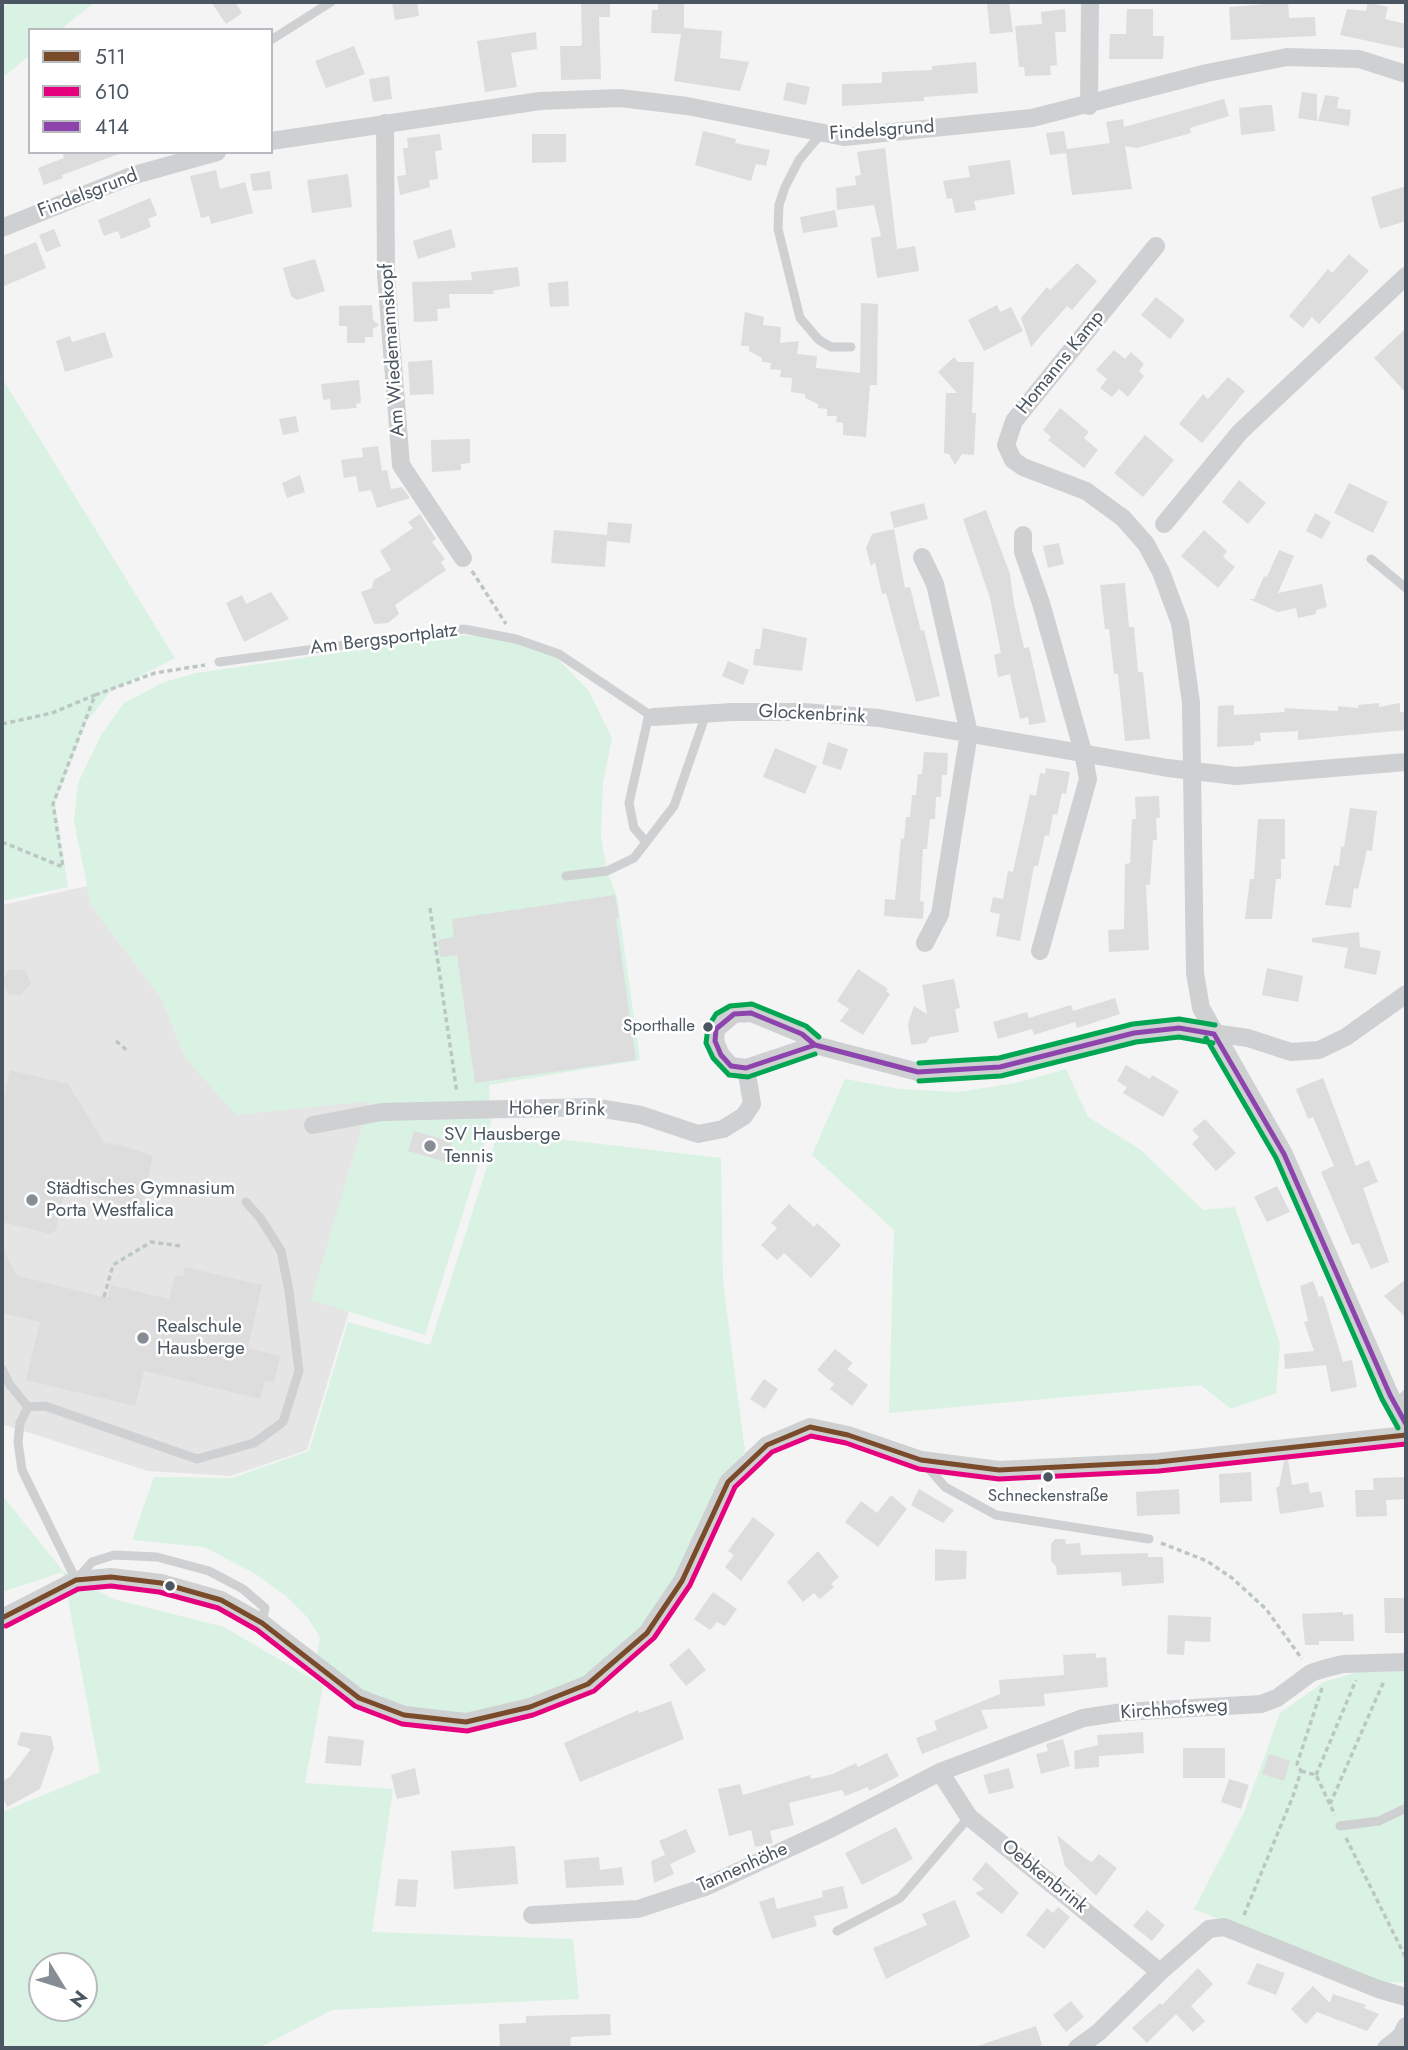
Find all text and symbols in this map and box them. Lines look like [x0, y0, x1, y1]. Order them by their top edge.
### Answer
legend [28, 28, 273, 154]
text: 511 [95, 42, 126, 72]
text: 610 [95, 77, 129, 107]
text: 414 [95, 112, 129, 142]
street label: Findelsgrund [829, 116, 935, 146]
street label: Findelsgrund [35, 165, 141, 223]
street label: Am Wiedemannskopf [376, 263, 410, 437]
street label: Homanns Kamp [1012, 307, 1110, 419]
street label: Am Bergsportplatz [309, 620, 459, 660]
street label: Glockenbrink [758, 701, 866, 729]
place label: Sporthalle [623, 1017, 695, 1037]
marker: Sporthalle [701, 1020, 715, 1034]
street label: Hoher Brink [509, 1098, 605, 1122]
place label: SV Hausberge Tennis [444, 1124, 560, 1168]
marker: SV Hausberge Tennis [422, 1138, 438, 1154]
place label: Städtisches Gymnasium Porta Westfalica [46, 1178, 235, 1222]
marker: Städtisches Gymnasium Porta Westfalica [24, 1192, 40, 1208]
place label: Realschule Hausberge [157, 1316, 245, 1360]
marker: Realschule Hausberge [135, 1330, 151, 1346]
marker: Schneckenstraße [1041, 1470, 1055, 1484]
place label: Schneckenstraße [988, 1487, 1108, 1507]
unlabelled marker [163, 1579, 177, 1593]
street label: Kirchhofsweg [1120, 1695, 1228, 1725]
street label: Oebkenbrink [996, 1835, 1092, 1919]
street label: Tannenhöhe [695, 1838, 791, 1898]
north arrow [28, 1952, 98, 2022]
text: N [63, 1985, 94, 2013]

